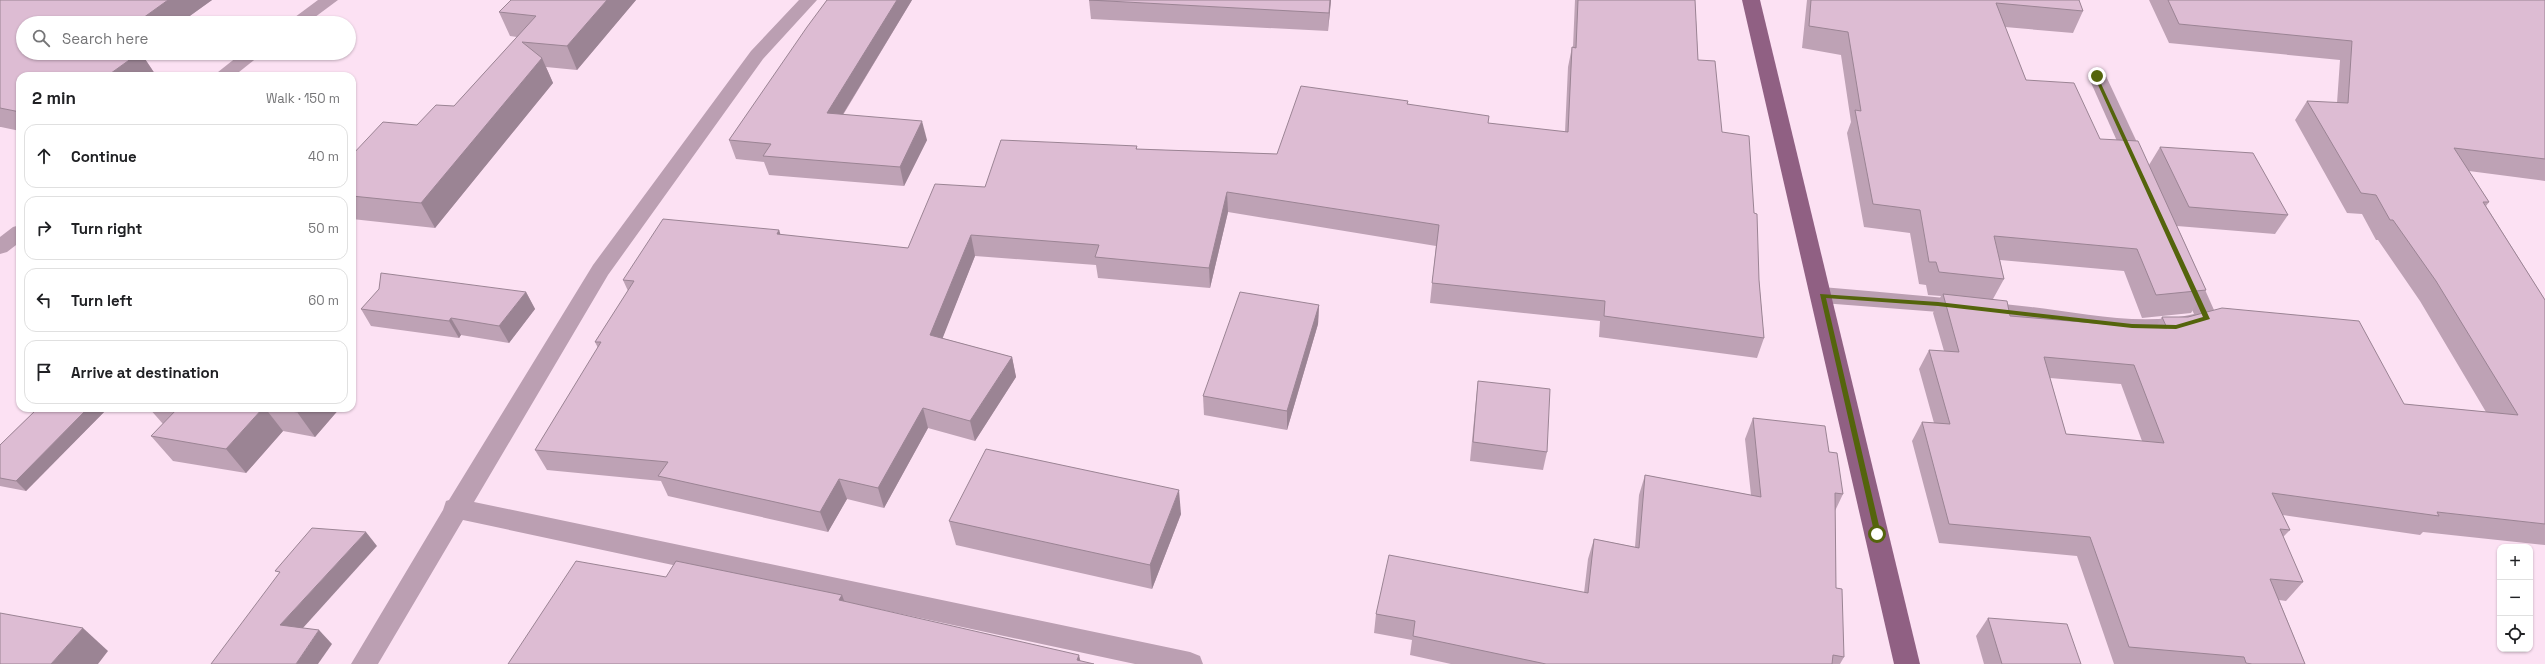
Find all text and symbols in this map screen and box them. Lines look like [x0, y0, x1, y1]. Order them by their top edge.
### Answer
search box [16, 16, 356, 60]
icon: search [30, 27, 52, 49]
text: Search here [62, 29, 148, 48]
route end [2088, 67, 2106, 85]
text: 2 min [32, 87, 76, 109]
text: Walk · 150 m [266, 90, 340, 107]
icon: ahead [33, 145, 55, 167]
text: Continue [71, 147, 137, 166]
text: 40 m [308, 148, 339, 165]
icon: right [33, 217, 55, 239]
text: Turn right [71, 219, 142, 238]
text: 50 m [308, 220, 339, 237]
icon: left [33, 289, 55, 311]
text: Turn left [71, 291, 133, 310]
text: 60 m [308, 292, 339, 309]
icon: arrive [33, 361, 55, 383]
text: Arrive at destination [71, 363, 219, 382]
route start [1868, 525, 1886, 543]
map controls [2497, 544, 2533, 652]
button: + [2497, 544, 2533, 580]
button: − [2497, 580, 2533, 616]
button: locate [2497, 616, 2533, 652]

